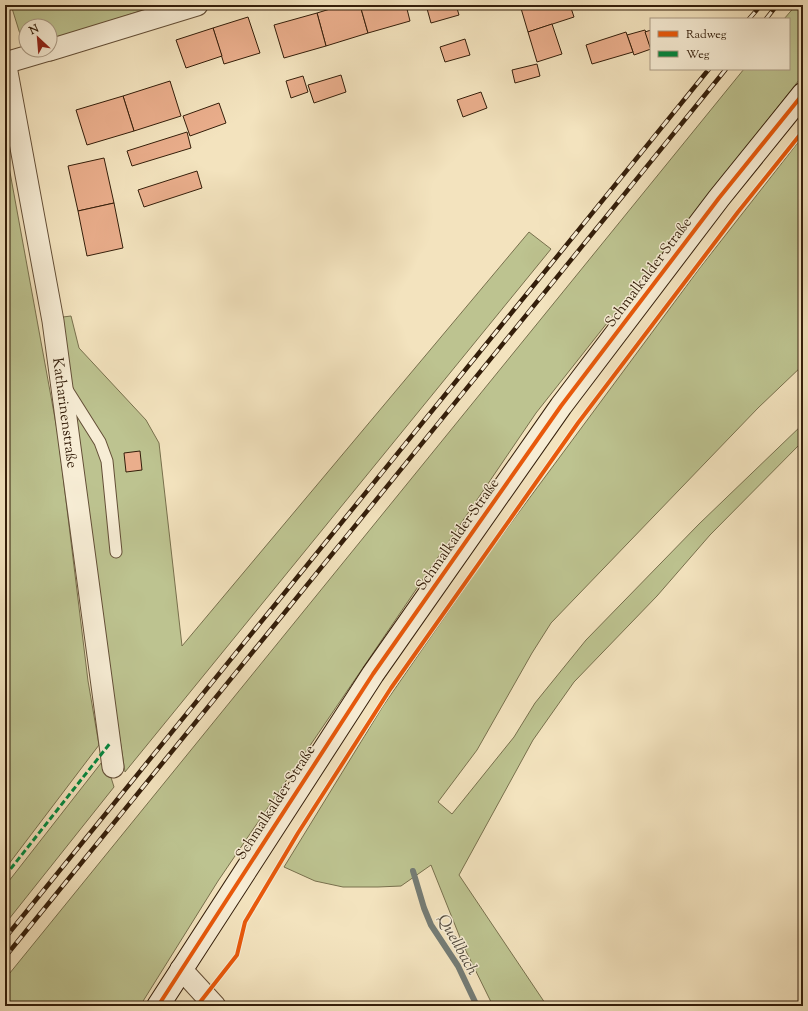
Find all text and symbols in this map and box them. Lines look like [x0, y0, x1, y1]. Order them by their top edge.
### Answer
north arrow [18, 18, 58, 58]
legend [650, 18, 790, 70]
text: N [26, 21, 42, 39]
text: Radweg [686, 26, 727, 44]
text: Weg [686, 46, 710, 64]
street label: Schmalkalder Straße [601, 214, 698, 332]
street label: Katharinenstraße [46, 356, 82, 470]
street label: Schmalkalder Straße [412, 474, 505, 595]
street label: Schmalkalder Straße [231, 741, 321, 864]
water label: Quellbach [431, 911, 483, 980]

